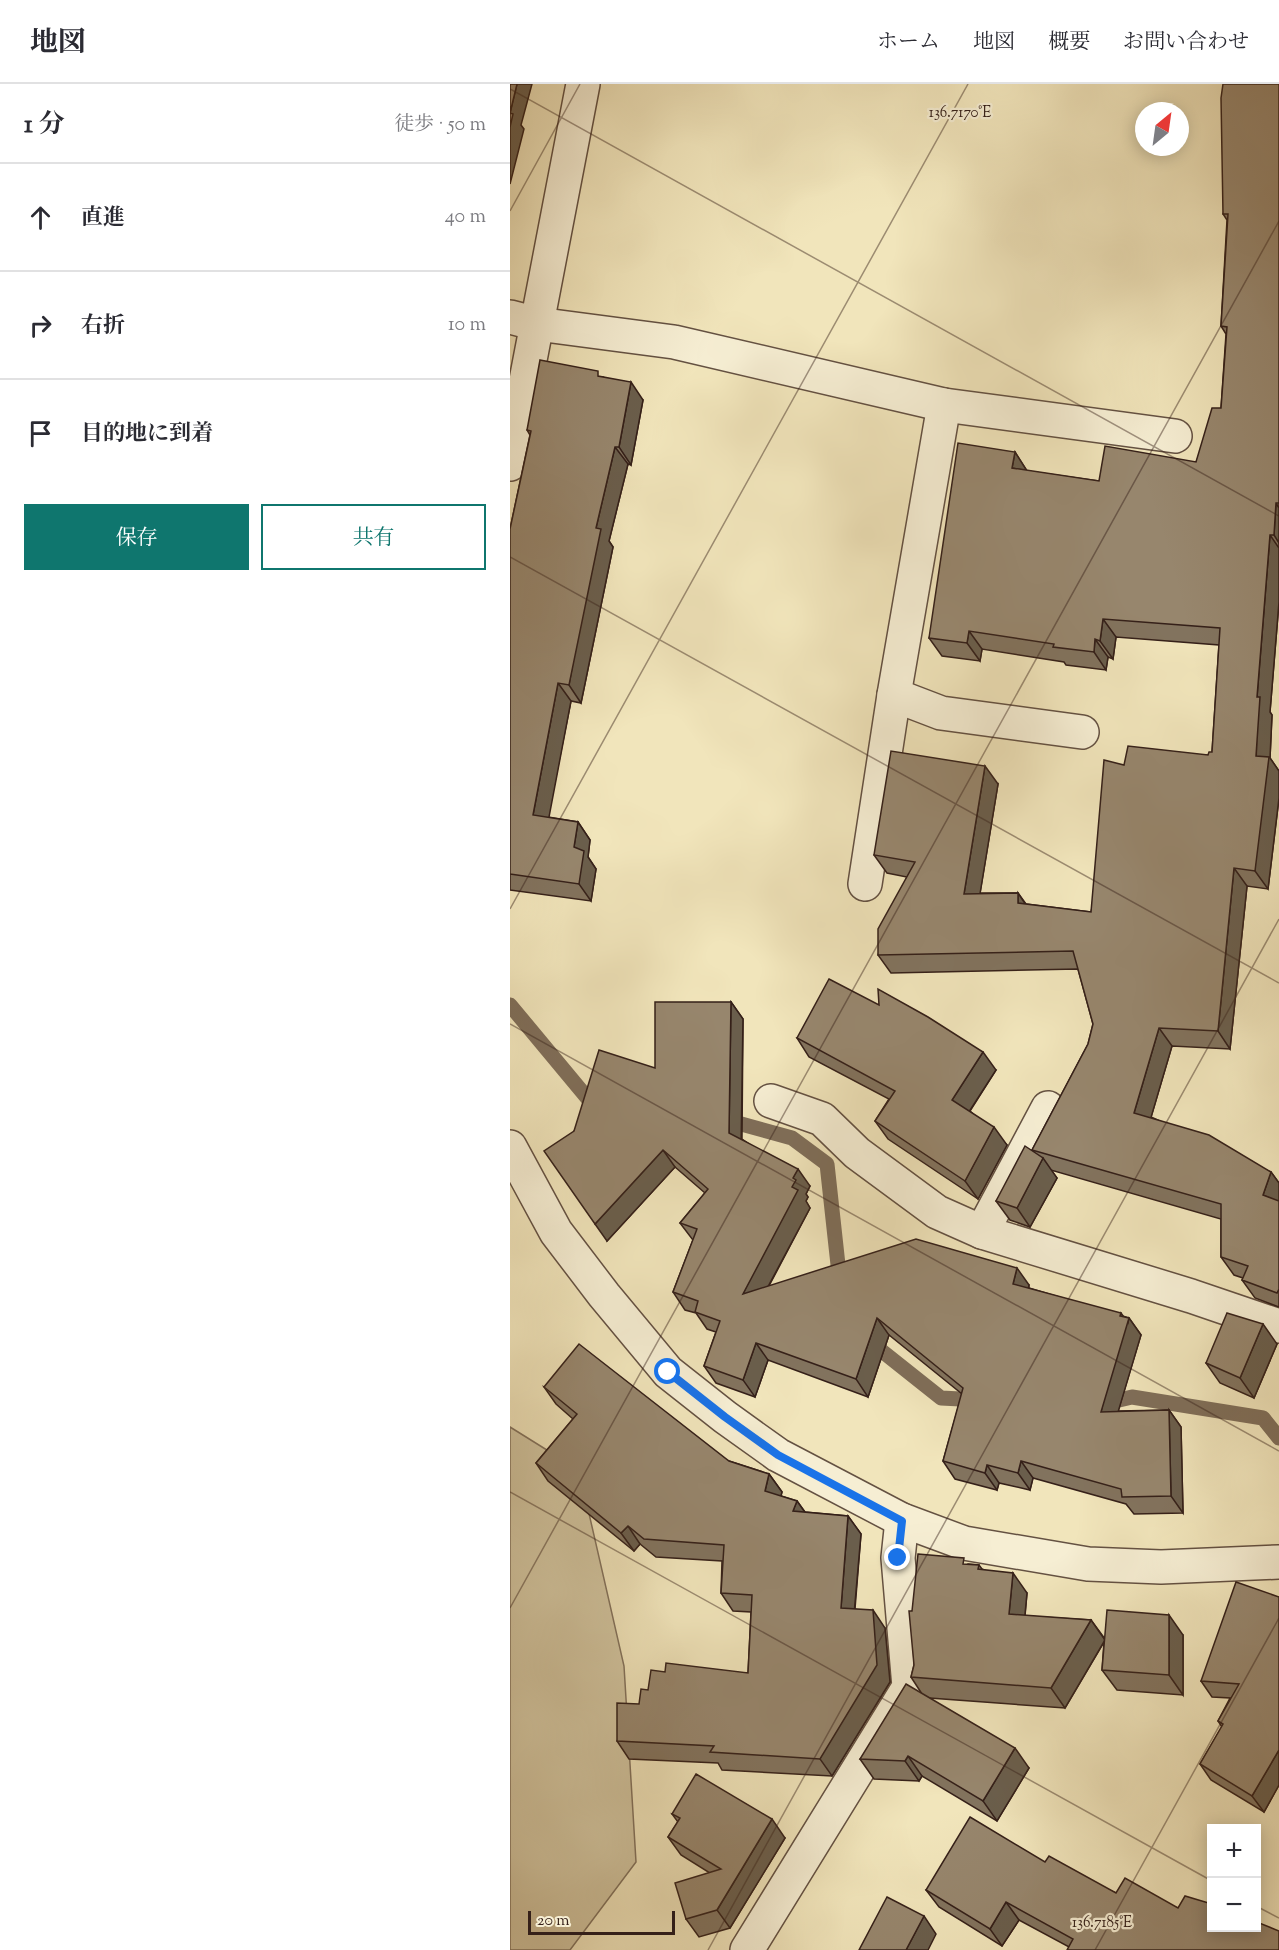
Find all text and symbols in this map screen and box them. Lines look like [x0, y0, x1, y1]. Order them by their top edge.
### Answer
text: 地図 [30, 24, 86, 64]
text: ホーム [877, 28, 940, 58]
text: 地図 [973, 28, 1015, 58]
text: 概要 [1048, 28, 1090, 58]
text: お問い合わせ [1123, 28, 1249, 58]
north arrow [1135, 102, 1189, 156]
text: 136.7170°E [929, 103, 991, 124]
text: 1 分 [24, 107, 64, 144]
text: 徒歩 · 50 m [394, 111, 486, 140]
icon: ahead [24, 201, 57, 234]
text: 直進 [81, 203, 125, 235]
text: 40 m [445, 203, 486, 232]
icon: right [24, 309, 57, 342]
text: 右折 [81, 311, 125, 343]
text: 10 m [448, 311, 486, 340]
icon: arrive [24, 417, 57, 450]
text: 目的地に到着 [81, 419, 213, 451]
button: 保存 [24, 504, 249, 570]
button: 共有 [261, 504, 486, 570]
route start [654, 1358, 680, 1384]
route end [884, 1544, 910, 1570]
map controls [1207, 1824, 1261, 1932]
button: + [1207, 1824, 1261, 1878]
button: − [1207, 1878, 1261, 1932]
scale bar [528, 1908, 675, 1936]
text: 20 m [537, 1910, 570, 1933]
text: 136.7185°E [1072, 1913, 1132, 1934]

